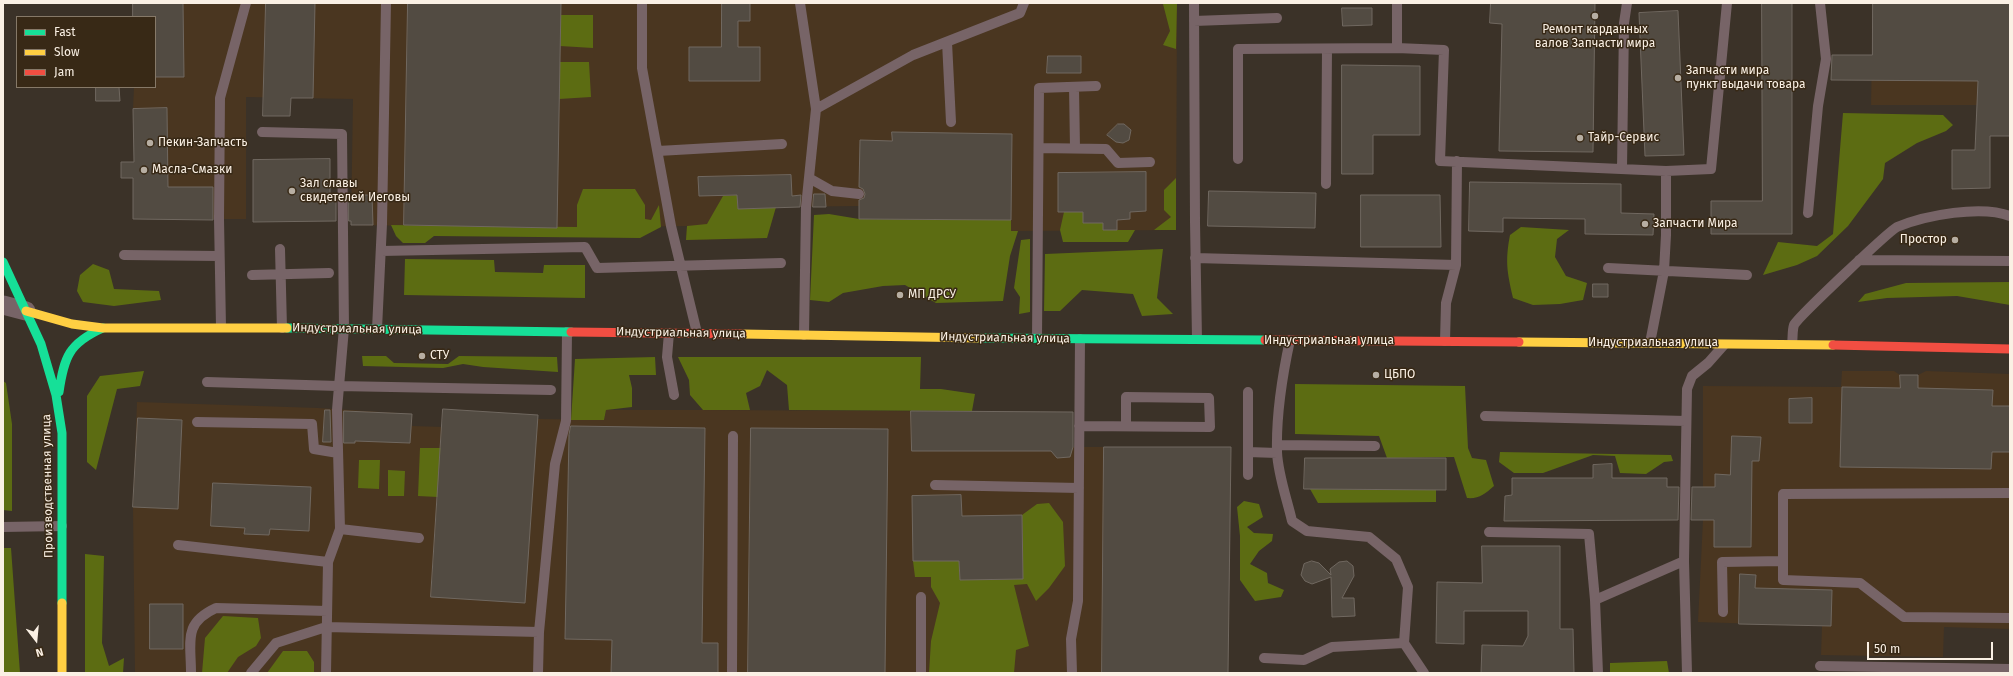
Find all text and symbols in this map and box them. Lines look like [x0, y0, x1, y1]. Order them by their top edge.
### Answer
marker: Ремонт карданных валов Запчасти мира [1590, 11, 1600, 21]
legend [16, 16, 156, 88]
place label: Ремонт карданных валов Запчасти мира [1535, 23, 1655, 51]
text: Fast [54, 25, 76, 39]
text: Slow [54, 45, 80, 59]
place label: Запчасти мира пункт выдачи товара [1686, 64, 1806, 92]
text: Jam [54, 65, 74, 79]
marker: Запчасти мира пункт выдачи товара [1673, 73, 1683, 83]
place label: Тайр-Сервис [1588, 131, 1659, 145]
marker: Тайр-Сервис [1575, 133, 1585, 143]
place label: Пекин-Запчасть [158, 136, 247, 150]
marker: Пекин-Запчасть [145, 138, 155, 148]
place label: Масла-Смазки [152, 163, 232, 177]
marker: Масла-Смазки [139, 165, 149, 175]
place label: Зал славы свидетелей Иеговы [300, 177, 410, 205]
marker: Зал славы свидетелей Иеговы [287, 186, 297, 196]
place label: Запчасти Мира [1653, 217, 1738, 231]
marker: Запчасти Мира [1640, 219, 1650, 229]
place label: Простор [1900, 233, 1947, 247]
marker: Простор [1950, 235, 1960, 245]
place label: МП ДРСУ [908, 288, 956, 302]
marker: МП ДРСУ [895, 290, 905, 300]
street label: Индустриальная улица [292, 321, 422, 337]
street label: Индустриальная улица [616, 325, 746, 341]
street label: Индустриальная улица [940, 330, 1070, 346]
street label: Индустриальная улица [1264, 334, 1394, 348]
street label: Индустриальная улица [1588, 336, 1718, 350]
place label: СТУ [430, 349, 449, 363]
marker: СТУ [417, 351, 427, 361]
place label: ЦБПО [1384, 368, 1415, 382]
marker: ЦБПО [1371, 370, 1381, 380]
street label: Производственная улица [40, 414, 56, 558]
north arrow [16, 620, 56, 660]
scale bar [1869, 634, 1995, 660]
text: 50 m [1874, 642, 1900, 656]
text: N [34, 645, 45, 659]

